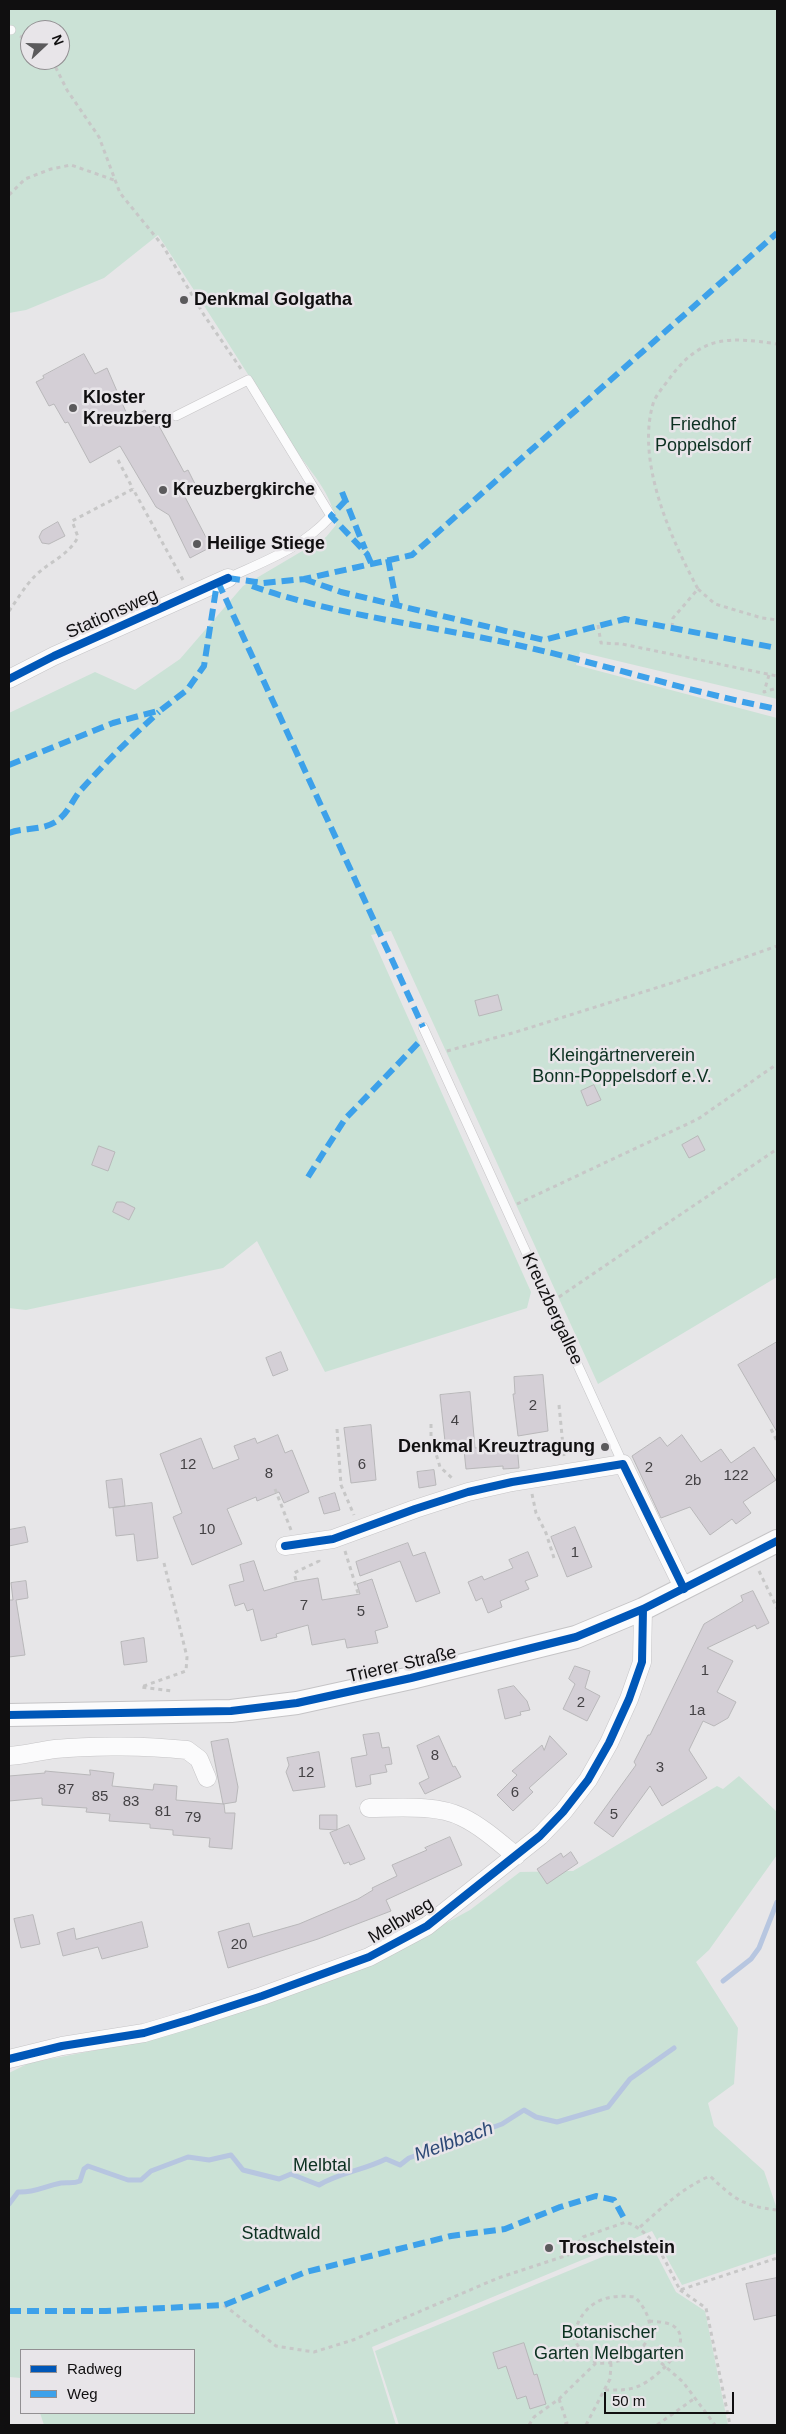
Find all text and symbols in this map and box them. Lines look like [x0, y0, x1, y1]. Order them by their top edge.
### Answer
north arrow [20, 20, 70, 70]
text: N [49, 32, 67, 48]
place label: Denkmal Golgatha [194, 289, 352, 311]
marker: Denkmal Golgatha [178, 294, 190, 306]
place label: Kloster Kreuzberg [83, 387, 172, 429]
marker: Kloster Kreuzberg [67, 402, 79, 414]
park label: Friedhof Poppelsdorf [655, 414, 751, 456]
place label: Kreuzbergkirche [173, 479, 315, 501]
marker: Kreuzbergkirche [157, 484, 169, 496]
place label: Heilige Stiege [207, 533, 325, 555]
marker: Heilige Stiege [191, 538, 203, 550]
street label: Stationsweg [63, 584, 161, 644]
park label: Kleingärtnerverein Bonn-Poppelsdorf e.V. [532, 1045, 712, 1088]
street label: Kreuzbergallee [517, 1250, 587, 1368]
house number: 2 [529, 1397, 537, 1415]
house number: 4 [451, 1412, 459, 1430]
place label: Denkmal Kreuztragung [398, 1436, 595, 1458]
marker: Denkmal Kreuztragung [599, 1441, 611, 1453]
house number: 12 [180, 1456, 196, 1474]
house number: 6 [358, 1456, 366, 1474]
house number: 2 [645, 1459, 653, 1477]
house number: 8 [265, 1465, 273, 1483]
house number: 122 [723, 1467, 749, 1485]
house number: 2b [685, 1472, 701, 1490]
house number: 10 [199, 1521, 215, 1539]
house number: 1 [571, 1544, 579, 1562]
house number: 7 [300, 1597, 308, 1615]
house number: 5 [357, 1603, 365, 1621]
street label: Trierer Straße [345, 1642, 459, 1688]
house number: 1 [701, 1662, 709, 1680]
house number: 2 [577, 1694, 585, 1712]
house number: 1a [689, 1702, 705, 1720]
house number: 8 [431, 1747, 439, 1765]
house number: 3 [656, 1759, 664, 1777]
house number: 12 [298, 1764, 314, 1782]
house number: 87 [58, 1781, 74, 1799]
house number: 6 [511, 1784, 519, 1802]
house number: 85 [92, 1788, 108, 1806]
house number: 83 [123, 1793, 139, 1811]
house number: 81 [155, 1803, 171, 1821]
house number: 5 [610, 1806, 618, 1824]
house number: 79 [185, 1809, 201, 1827]
street label: Melbweg [365, 1893, 437, 1949]
house number: 20 [231, 1936, 247, 1954]
water label: Melbbach [411, 2117, 497, 2167]
park label: Melbtal [293, 2155, 351, 2177]
park label: Stadtwald [241, 2223, 321, 2245]
place label: Troschelstein [559, 2237, 675, 2259]
marker: Troschelstein [543, 2242, 555, 2254]
park label: Botanischer Garten Melbgarten [534, 2322, 684, 2364]
legend [20, 2349, 195, 2414]
text: Radweg [67, 2360, 122, 2377]
scale bar [606, 2382, 736, 2414]
text: Weg [67, 2385, 98, 2402]
text: 50 m [612, 2392, 645, 2409]

